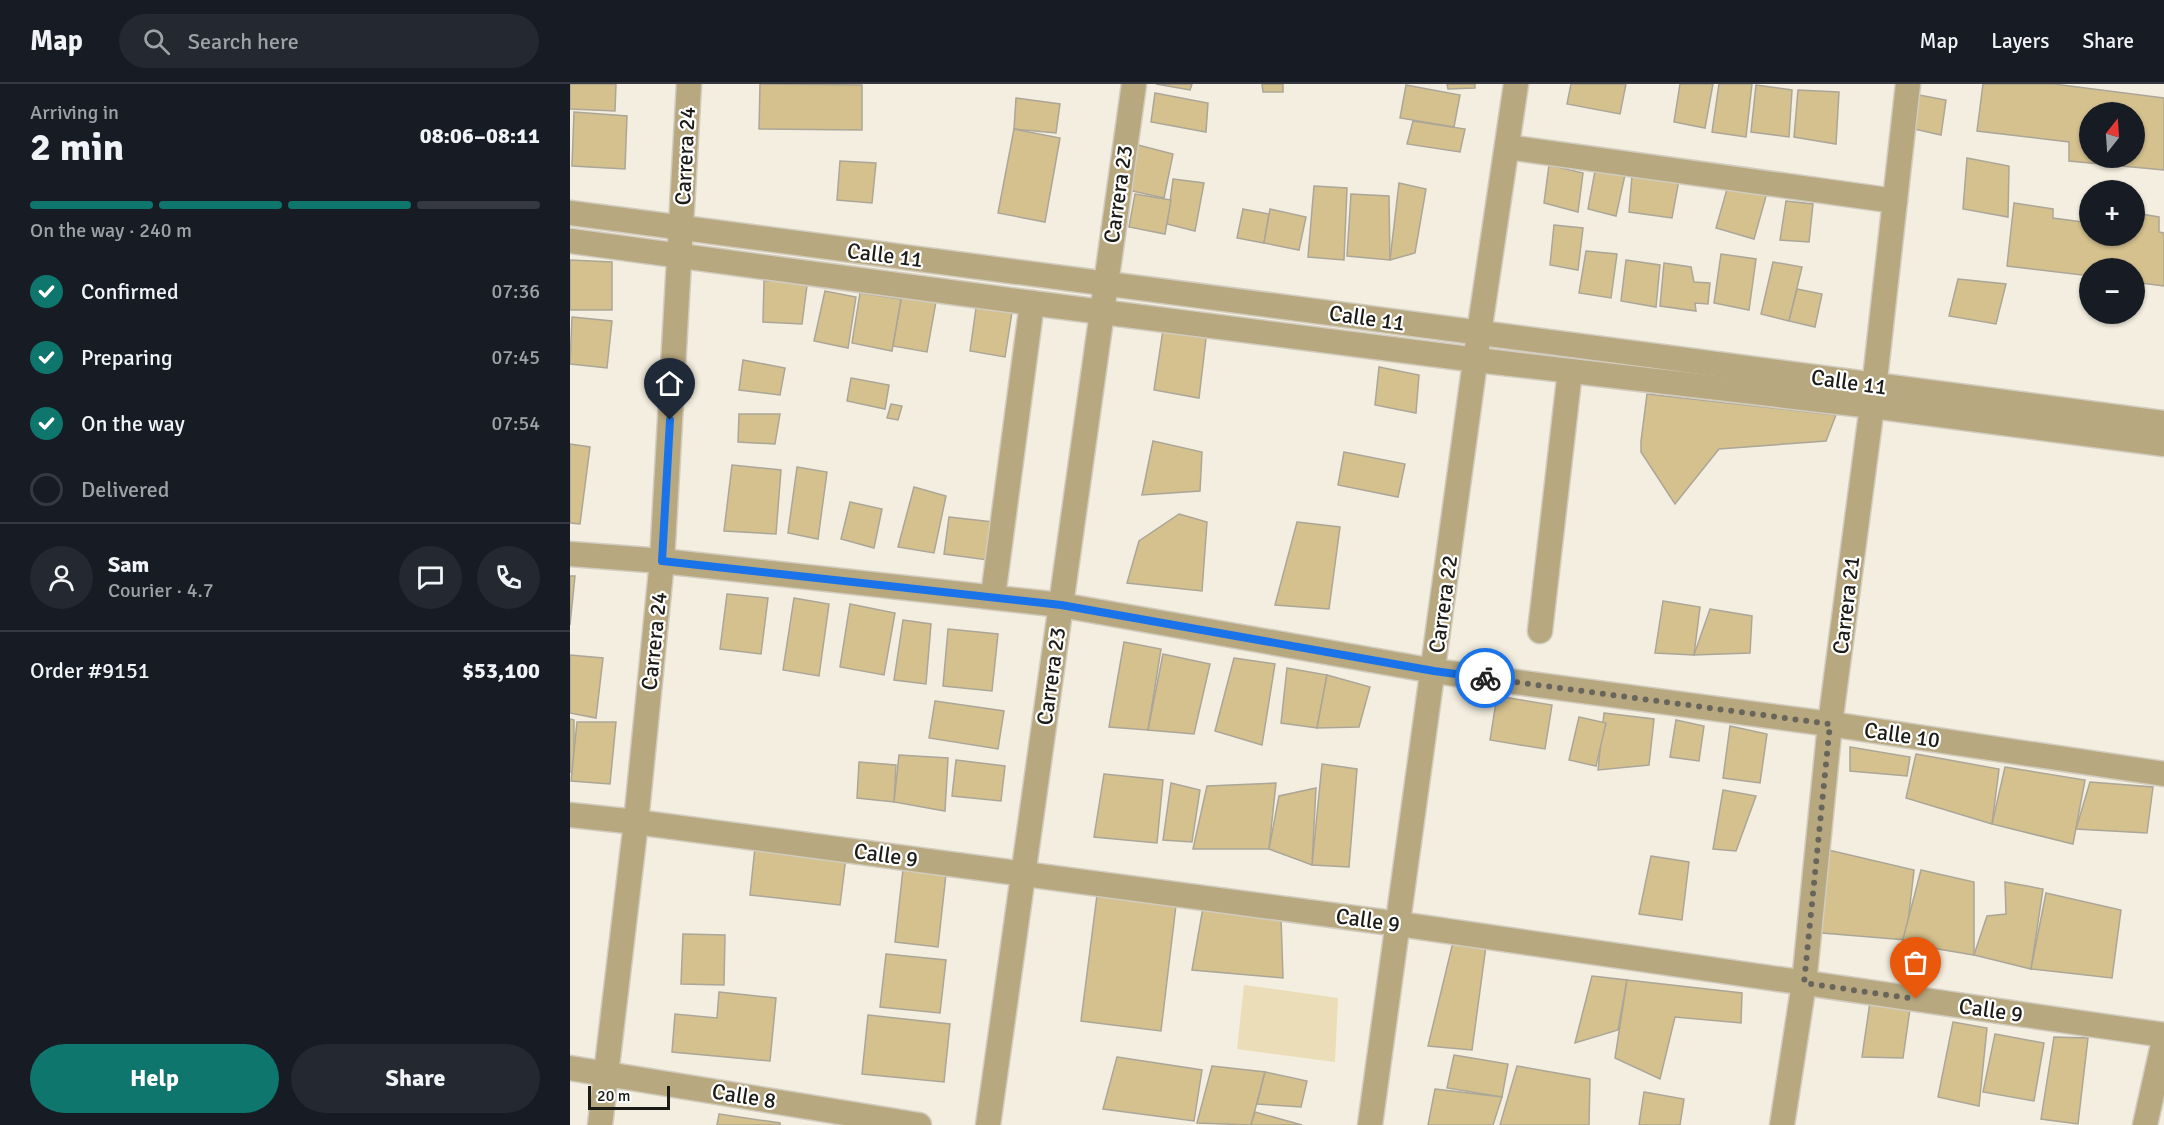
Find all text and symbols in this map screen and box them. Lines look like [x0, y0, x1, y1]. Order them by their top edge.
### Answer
search box [119, 14, 539, 68]
text: Map [30, 24, 83, 58]
icon: search [140, 25, 173, 58]
text: Search here [188, 28, 299, 55]
text: Map [1920, 28, 1958, 54]
text: Layers [1991, 28, 2049, 54]
text: Share [2082, 28, 2134, 54]
text: Arriving in [30, 100, 119, 125]
north arrow [2079, 102, 2145, 168]
map controls [2079, 102, 2145, 324]
street label: Carrera 24 [669, 106, 701, 206]
text: 08:06–08:11 [420, 122, 540, 149]
text: 2 min [30, 123, 124, 171]
street label: Carrera 23 [1098, 143, 1138, 245]
button: + [2079, 180, 2145, 246]
text: On the way · 240 m [30, 218, 192, 243]
street label: Calle 11 [845, 237, 925, 273]
button: − [2079, 258, 2145, 324]
icon: check [30, 275, 63, 308]
text: Confirmed [81, 278, 179, 305]
text: 07:36 [491, 279, 540, 304]
street label: Calle 11 [1327, 299, 1407, 337]
icon: check [30, 341, 63, 374]
text: Preparing [81, 344, 173, 371]
text: 07:45 [491, 345, 540, 370]
pin [644, 358, 695, 420]
street label: Calle 11 [1809, 363, 1889, 401]
icon: home [653, 367, 686, 400]
icon: check [30, 407, 63, 440]
text: On the way [81, 410, 185, 437]
text: 07:54 [491, 411, 540, 436]
text: Delivered [81, 476, 169, 503]
button: person [30, 546, 93, 609]
button: chat [399, 546, 462, 609]
button: phone [477, 546, 540, 609]
text: Sam [108, 551, 149, 578]
street label: Carrera 22 [1423, 553, 1463, 655]
street label: Carrera 21 [1827, 554, 1865, 656]
text: Courier · 4.7 [108, 578, 214, 603]
street label: Carrera 24 [635, 590, 673, 692]
street label: Carrera 23 [1031, 625, 1071, 727]
courier [1455, 648, 1515, 708]
text: Order #9151 [30, 657, 150, 684]
text: $53,100 [462, 657, 540, 684]
icon: bike [1469, 662, 1502, 695]
street label: Calle 10 [1862, 716, 1942, 754]
street label: Calle 9 [852, 837, 920, 873]
street label: Calle 9 [1334, 902, 1402, 938]
pin [1890, 937, 1941, 999]
icon: bag [1899, 946, 1932, 979]
street label: Calle 9 [1957, 992, 2025, 1028]
button: Help [30, 1044, 279, 1113]
button: Share [291, 1044, 540, 1113]
street label: Calle 8 [710, 1078, 778, 1114]
scale bar [588, 1083, 670, 1110]
text: 20 m [597, 1086, 631, 1106]

